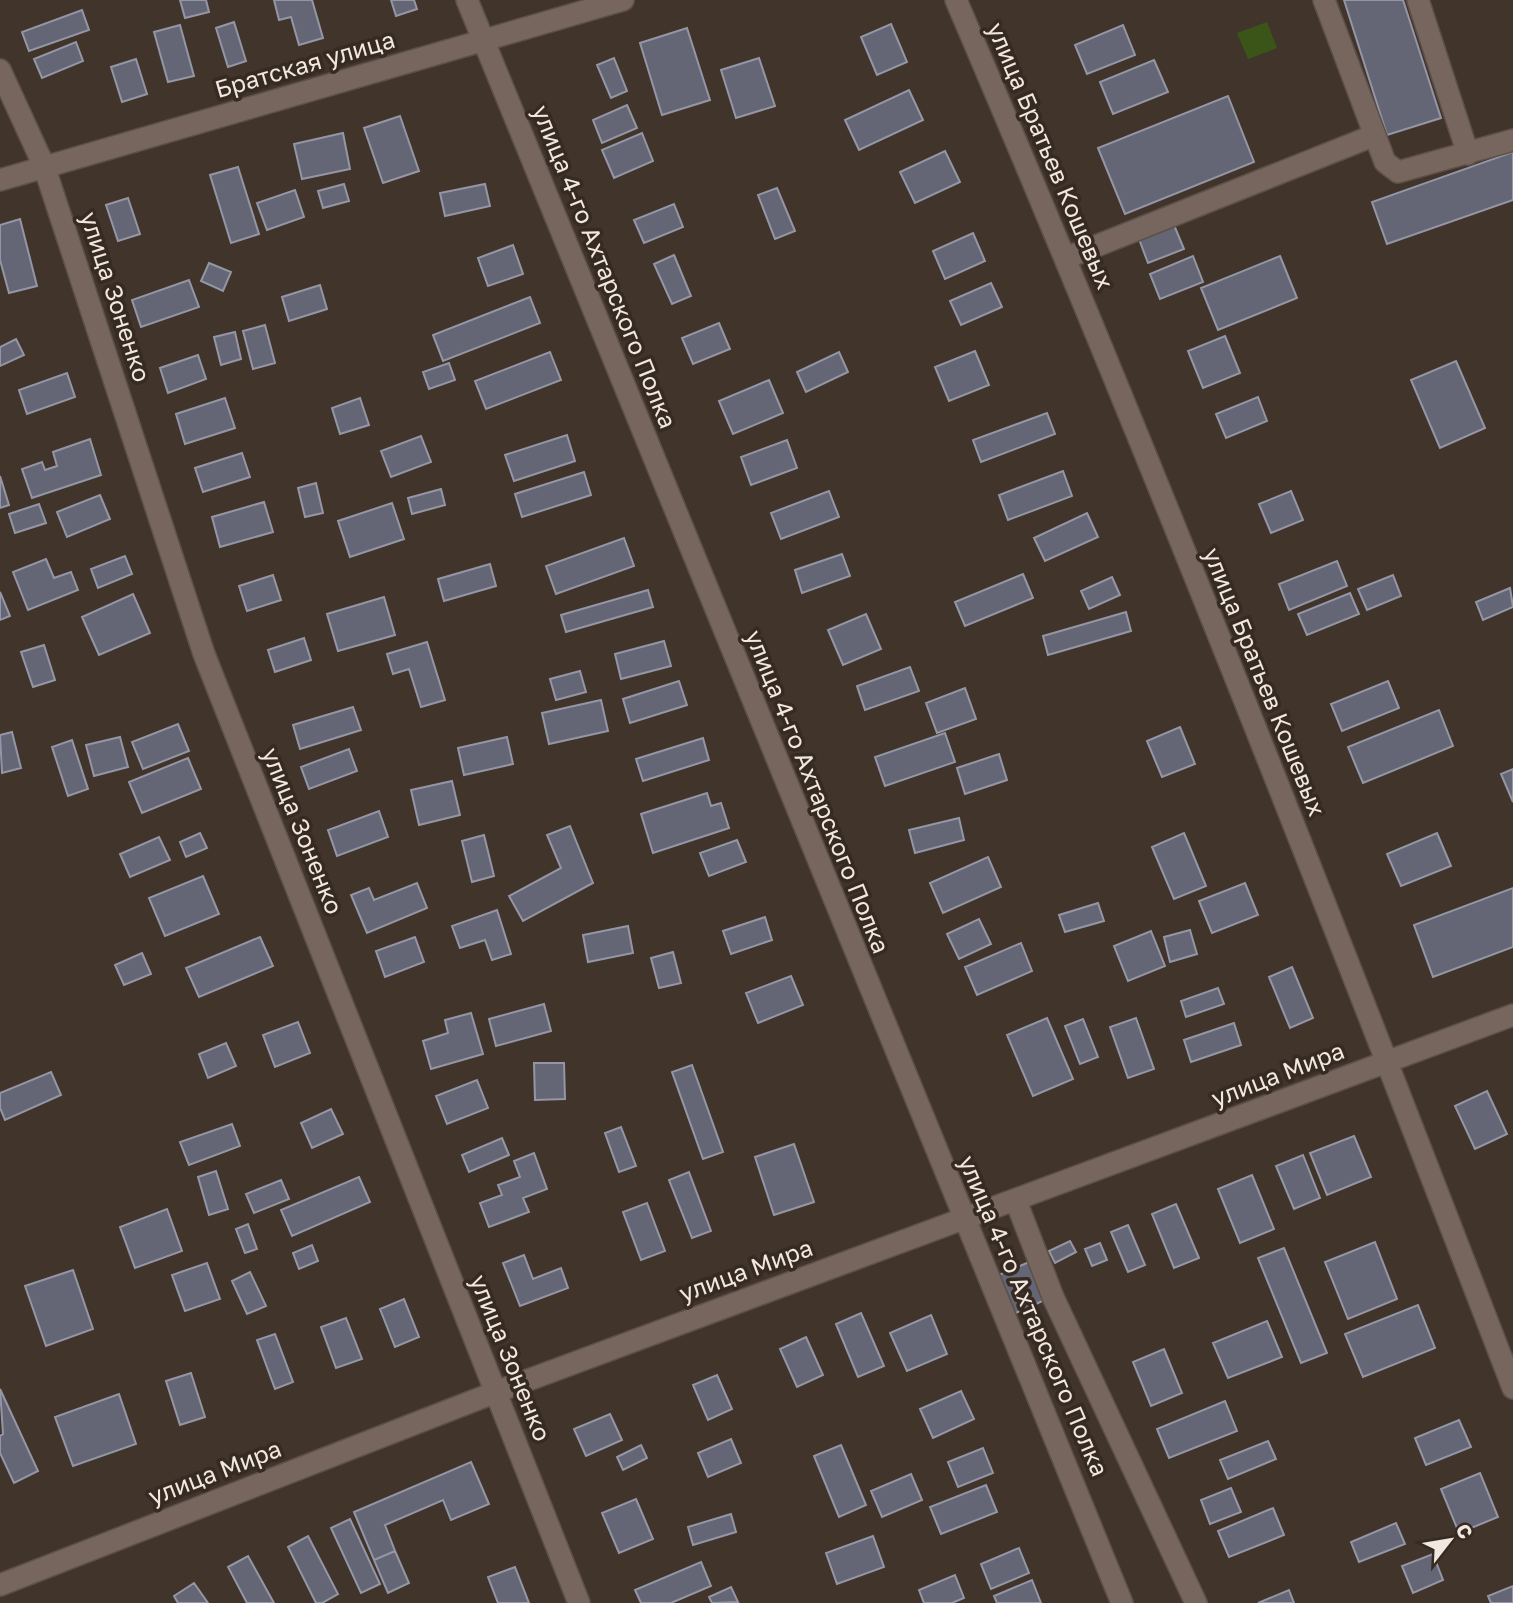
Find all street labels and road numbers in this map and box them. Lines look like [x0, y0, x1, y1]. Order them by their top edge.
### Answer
street label: улица Братьев Кошевых [982, 18, 1121, 293]
street label: Братская улица [211, 24, 398, 103]
street label: улица 4-го Ахтарского Полка [527, 101, 684, 432]
street label: улица Зоненко [75, 208, 158, 385]
street label: улица Братьев Кошевых [1198, 543, 1333, 820]
street label: улица 4-го Ахтарского Полка [740, 626, 897, 957]
street label: улица Зоненко [257, 743, 350, 918]
street label: улица Мира [1207, 1035, 1348, 1112]
street label: улица 4-го Ахтарского Полка [953, 1151, 1115, 1480]
street label: улица Мира [675, 1232, 816, 1307]
street label: улица Зоненко [465, 1270, 558, 1445]
street label: улица Мира [144, 1433, 285, 1510]

